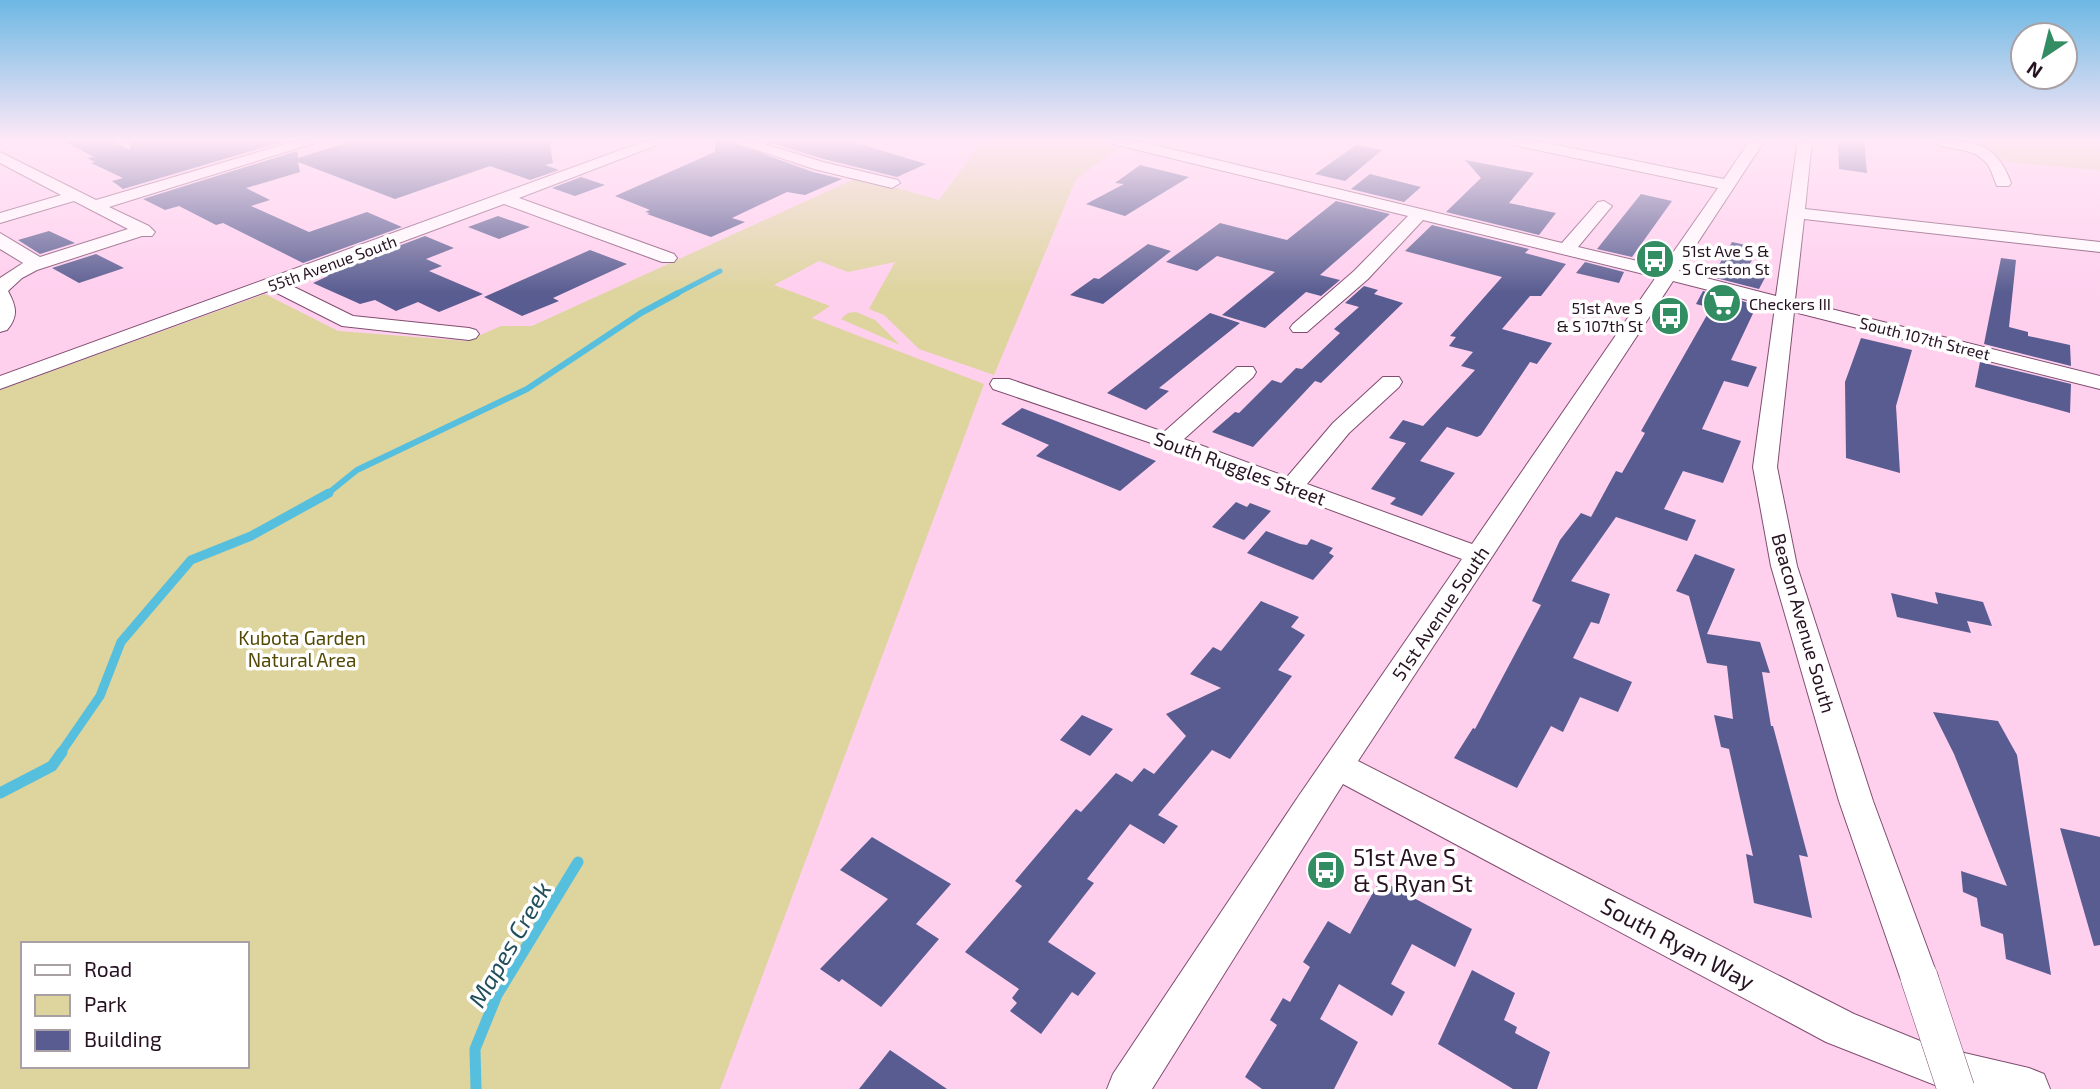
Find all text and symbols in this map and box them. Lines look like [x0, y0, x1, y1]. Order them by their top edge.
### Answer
north arrow [2009, 21, 2079, 91]
text: N [2022, 57, 2046, 84]
street label: 55th Avenue South [265, 231, 399, 295]
bus stop icon: 51st Ave S & S Creston St [1634, 238, 1676, 280]
place label: 51st Ave S & S Creston St [1682, 241, 1770, 278]
supermarket icon: Checkers III [1701, 282, 1743, 324]
place label: Checkers III [1749, 294, 1831, 313]
bus stop icon: 51st Ave S & S 107th St [1649, 295, 1691, 337]
place label: 51st Ave S & S 107th St [1556, 298, 1643, 335]
street label: South 107th Street [1858, 313, 1992, 363]
street label: South Ruggles Street [1151, 426, 1329, 510]
street label: Beacon Avenue South [1767, 531, 1841, 715]
street label: 51st Avenue South [1387, 542, 1493, 684]
park label: Kubota Garden Natural Area [238, 626, 366, 671]
place label: 51st Ave S & S Ryan St [1353, 843, 1473, 897]
bus stop icon: 51st Ave S & S Ryan St [1305, 849, 1347, 891]
water label: Mapes Creek [461, 876, 557, 1012]
street label: South Ryan Way [1596, 891, 1760, 995]
legend [21, 942, 248, 1068]
text: Road [84, 956, 132, 981]
text: Park [84, 991, 127, 1016]
text: Building [84, 1026, 162, 1051]

